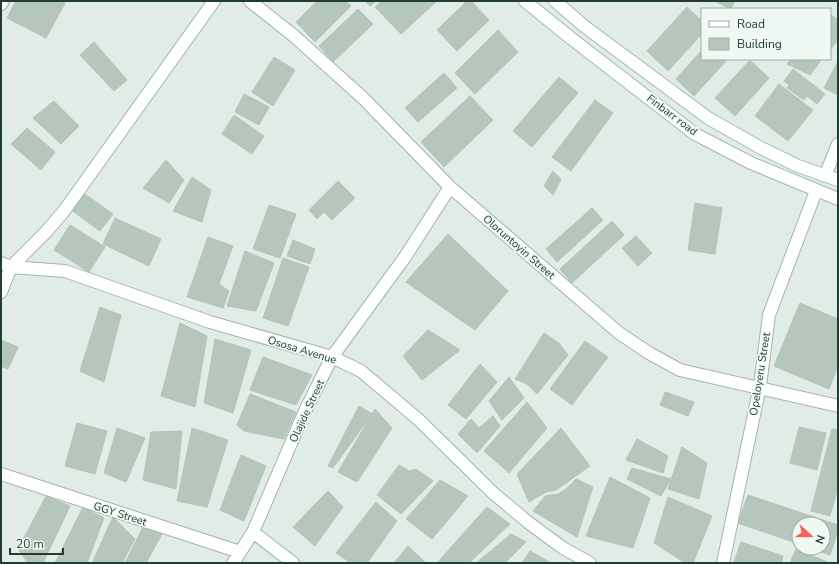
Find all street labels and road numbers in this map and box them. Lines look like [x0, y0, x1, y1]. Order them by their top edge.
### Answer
street label: Finbarr road [644, 91, 700, 139]
street label: Oloruntoyin Street [480, 211, 558, 283]
street label: Opeloyeru Street [746, 331, 774, 417]
street label: Ososa Avenue [266, 332, 338, 368]
street label: Olajide Street [286, 377, 328, 445]
street label: GGY Street [91, 498, 149, 530]

